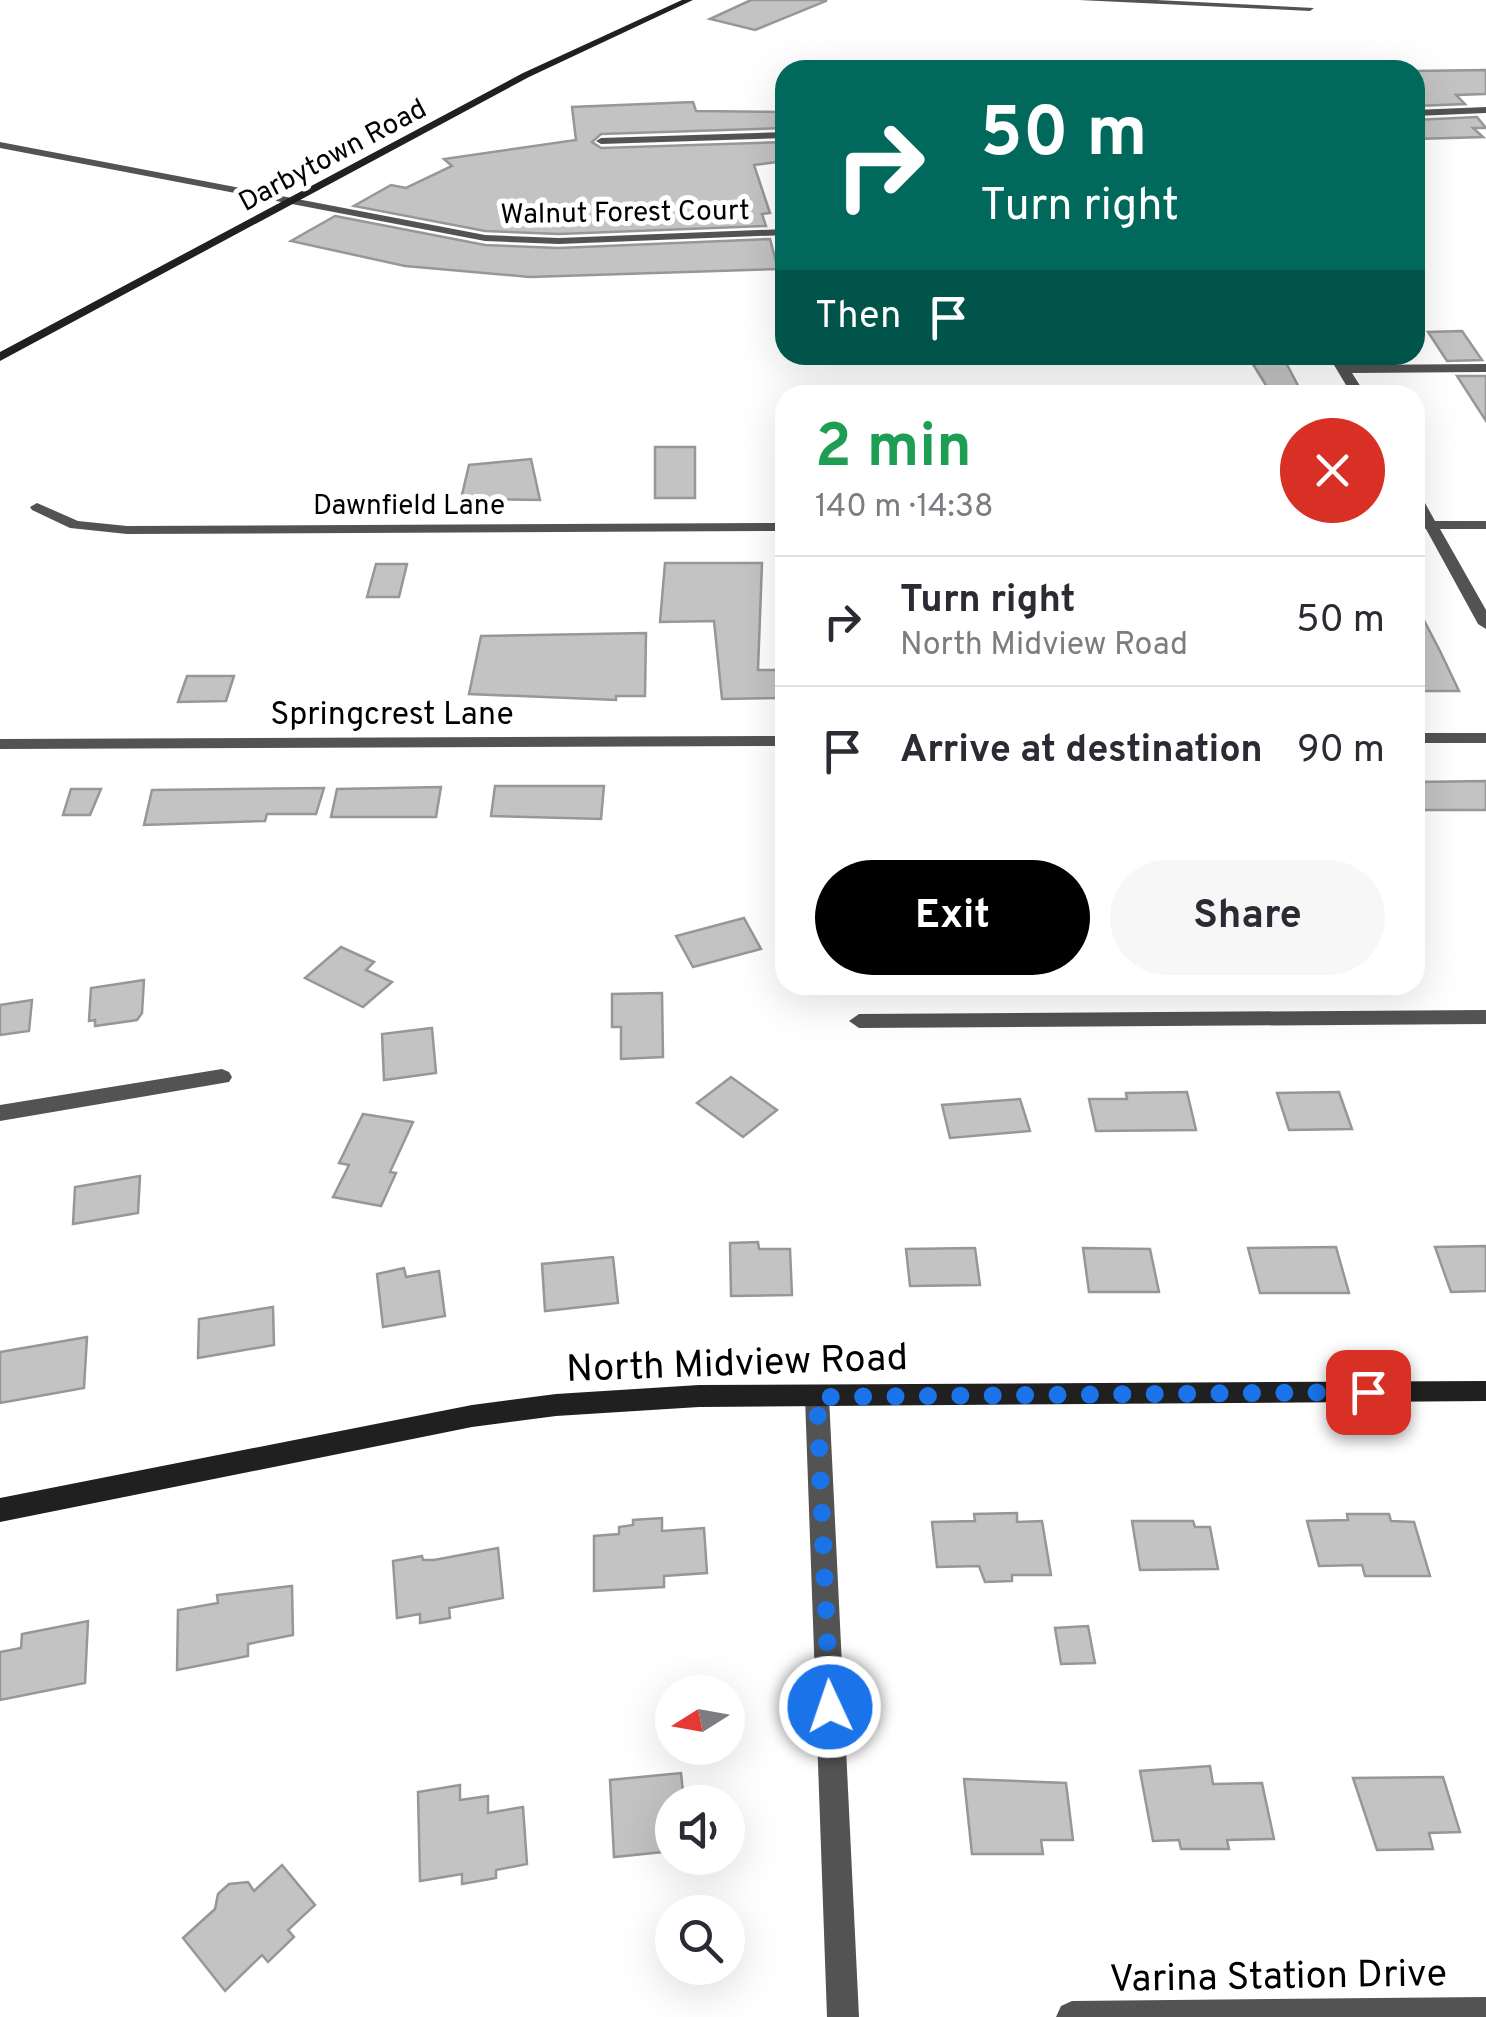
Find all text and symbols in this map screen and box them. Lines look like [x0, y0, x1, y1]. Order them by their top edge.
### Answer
street label: Darbytown Road [233, 92, 434, 221]
text: 50 m [980, 92, 1147, 181]
icon: right [815, 100, 945, 230]
text: Turn right [980, 179, 1179, 236]
street label: Walnut Forest Court [500, 194, 750, 234]
icon: arrive [921, 290, 976, 345]
text: Then [815, 293, 901, 342]
text: 2 min [815, 412, 972, 488]
button: close [1280, 418, 1385, 523]
text: 140 m · 14:38 [815, 488, 994, 528]
street label: Dawnfield Lane [313, 489, 505, 525]
text: Turn right [900, 577, 1075, 626]
icon: right [815, 594, 870, 649]
text: 50 m [1296, 597, 1385, 646]
text: North Midview Road [900, 626, 1188, 666]
street label: Springcrest Lane [270, 696, 514, 736]
icon: arrive [815, 724, 870, 779]
text: Arrive at destination [900, 727, 1263, 776]
text: 90 m [1297, 727, 1385, 776]
button: Exit [815, 860, 1090, 975]
button: Share [1110, 860, 1385, 975]
street label: North Midview Road [565, 1335, 909, 1396]
pin [1326, 1350, 1411, 1435]
icon: arrive [1341, 1365, 1396, 1420]
position arrow [778, 1655, 882, 1759]
north arrow [655, 1675, 745, 1765]
map controls [655, 1675, 745, 1985]
button: sound [655, 1785, 745, 1875]
button: search [655, 1895, 745, 1985]
street label: Varina Station Drive [1109, 1951, 1447, 2006]

